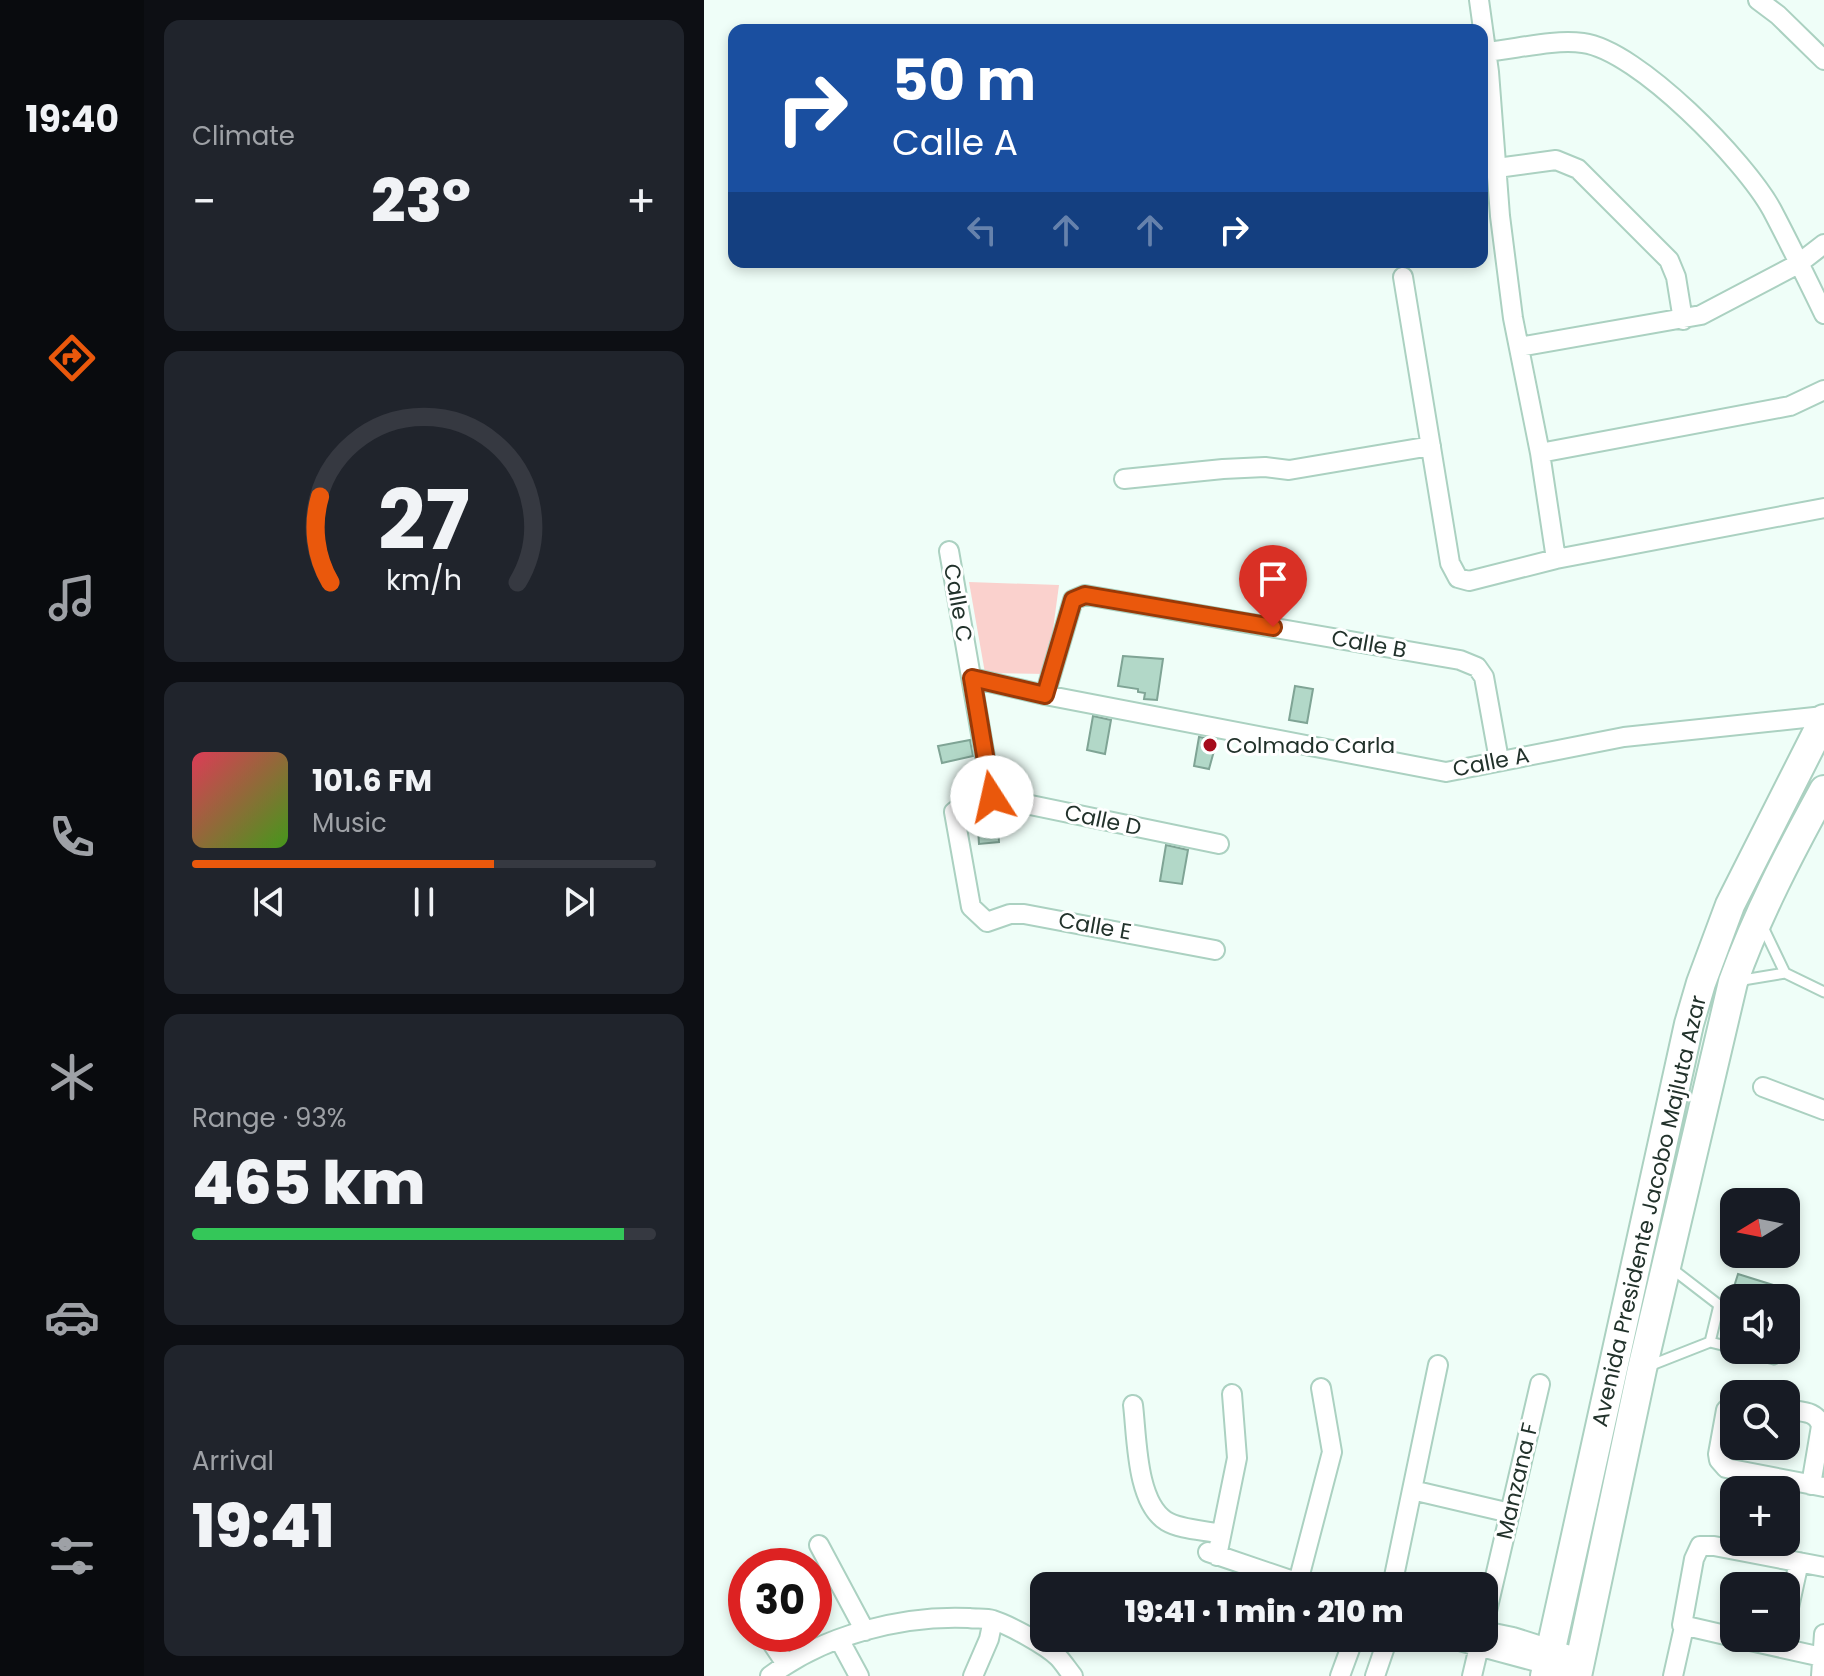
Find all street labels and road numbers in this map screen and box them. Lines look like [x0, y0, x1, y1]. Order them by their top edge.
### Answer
street label: Calle C [936, 561, 980, 645]
street label: Calle B [1329, 622, 1409, 666]
street label: Calle A [1450, 739, 1532, 785]
street label: Calle D [1062, 797, 1144, 843]
street label: Calle E [1056, 904, 1134, 948]
street label: Avenida Presidente Jacobo Majluta Azar [1584, 992, 1714, 1430]
street label: Manzana F [1489, 1420, 1545, 1542]

